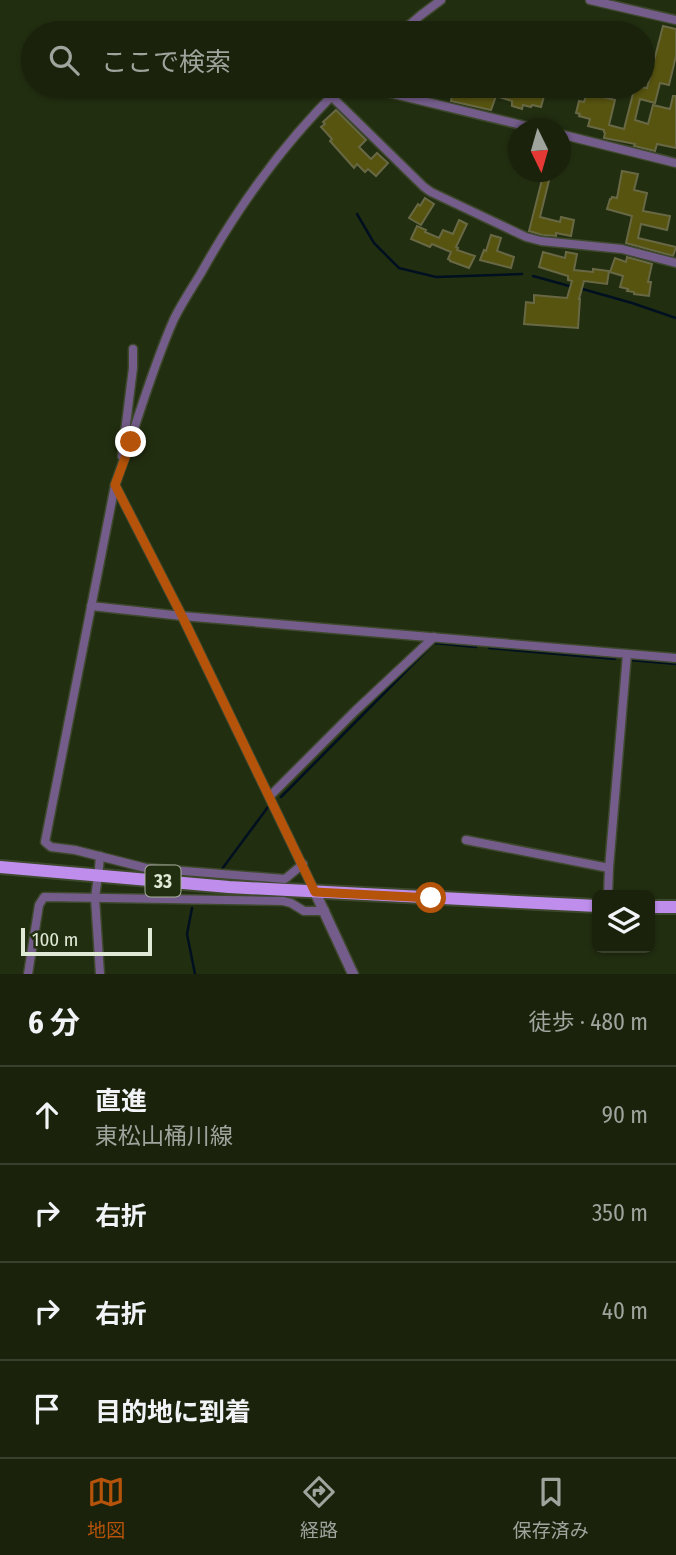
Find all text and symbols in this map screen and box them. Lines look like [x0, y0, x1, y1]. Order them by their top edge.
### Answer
search box [21, 21, 655, 98]
icon: search [45, 41, 83, 79]
text: ここで検索 [101, 47, 231, 78]
north arrow [508, 119, 571, 182]
route end [115, 426, 146, 457]
road number: 33 [146, 866, 180, 897]
route start [415, 882, 446, 913]
map controls [592, 890, 655, 953]
button: layers [592, 890, 655, 953]
scale bar [21, 925, 152, 957]
text: 100 m [32, 928, 78, 951]
text: 6 分 [28, 1005, 80, 1041]
text: 徒歩 · 480 m [529, 1008, 648, 1036]
text: 直進 [95, 1086, 147, 1117]
icon: ahead [28, 1096, 66, 1134]
text: 90 m [602, 1101, 648, 1129]
text: 東松山桶川線 [95, 1122, 233, 1150]
icon: right [28, 1194, 66, 1232]
text: 350 m [592, 1199, 648, 1227]
text: 右折 [95, 1201, 147, 1232]
icon: right [28, 1292, 66, 1330]
text: 40 m [602, 1297, 648, 1325]
text: 右折 [95, 1299, 147, 1330]
icon: arrive [28, 1390, 66, 1428]
text: 目的地に到着 [95, 1397, 251, 1428]
tab: 地図 [87, 1473, 125, 1542]
tab: 経路 [300, 1473, 338, 1542]
tab: 保存済み [513, 1473, 589, 1542]

